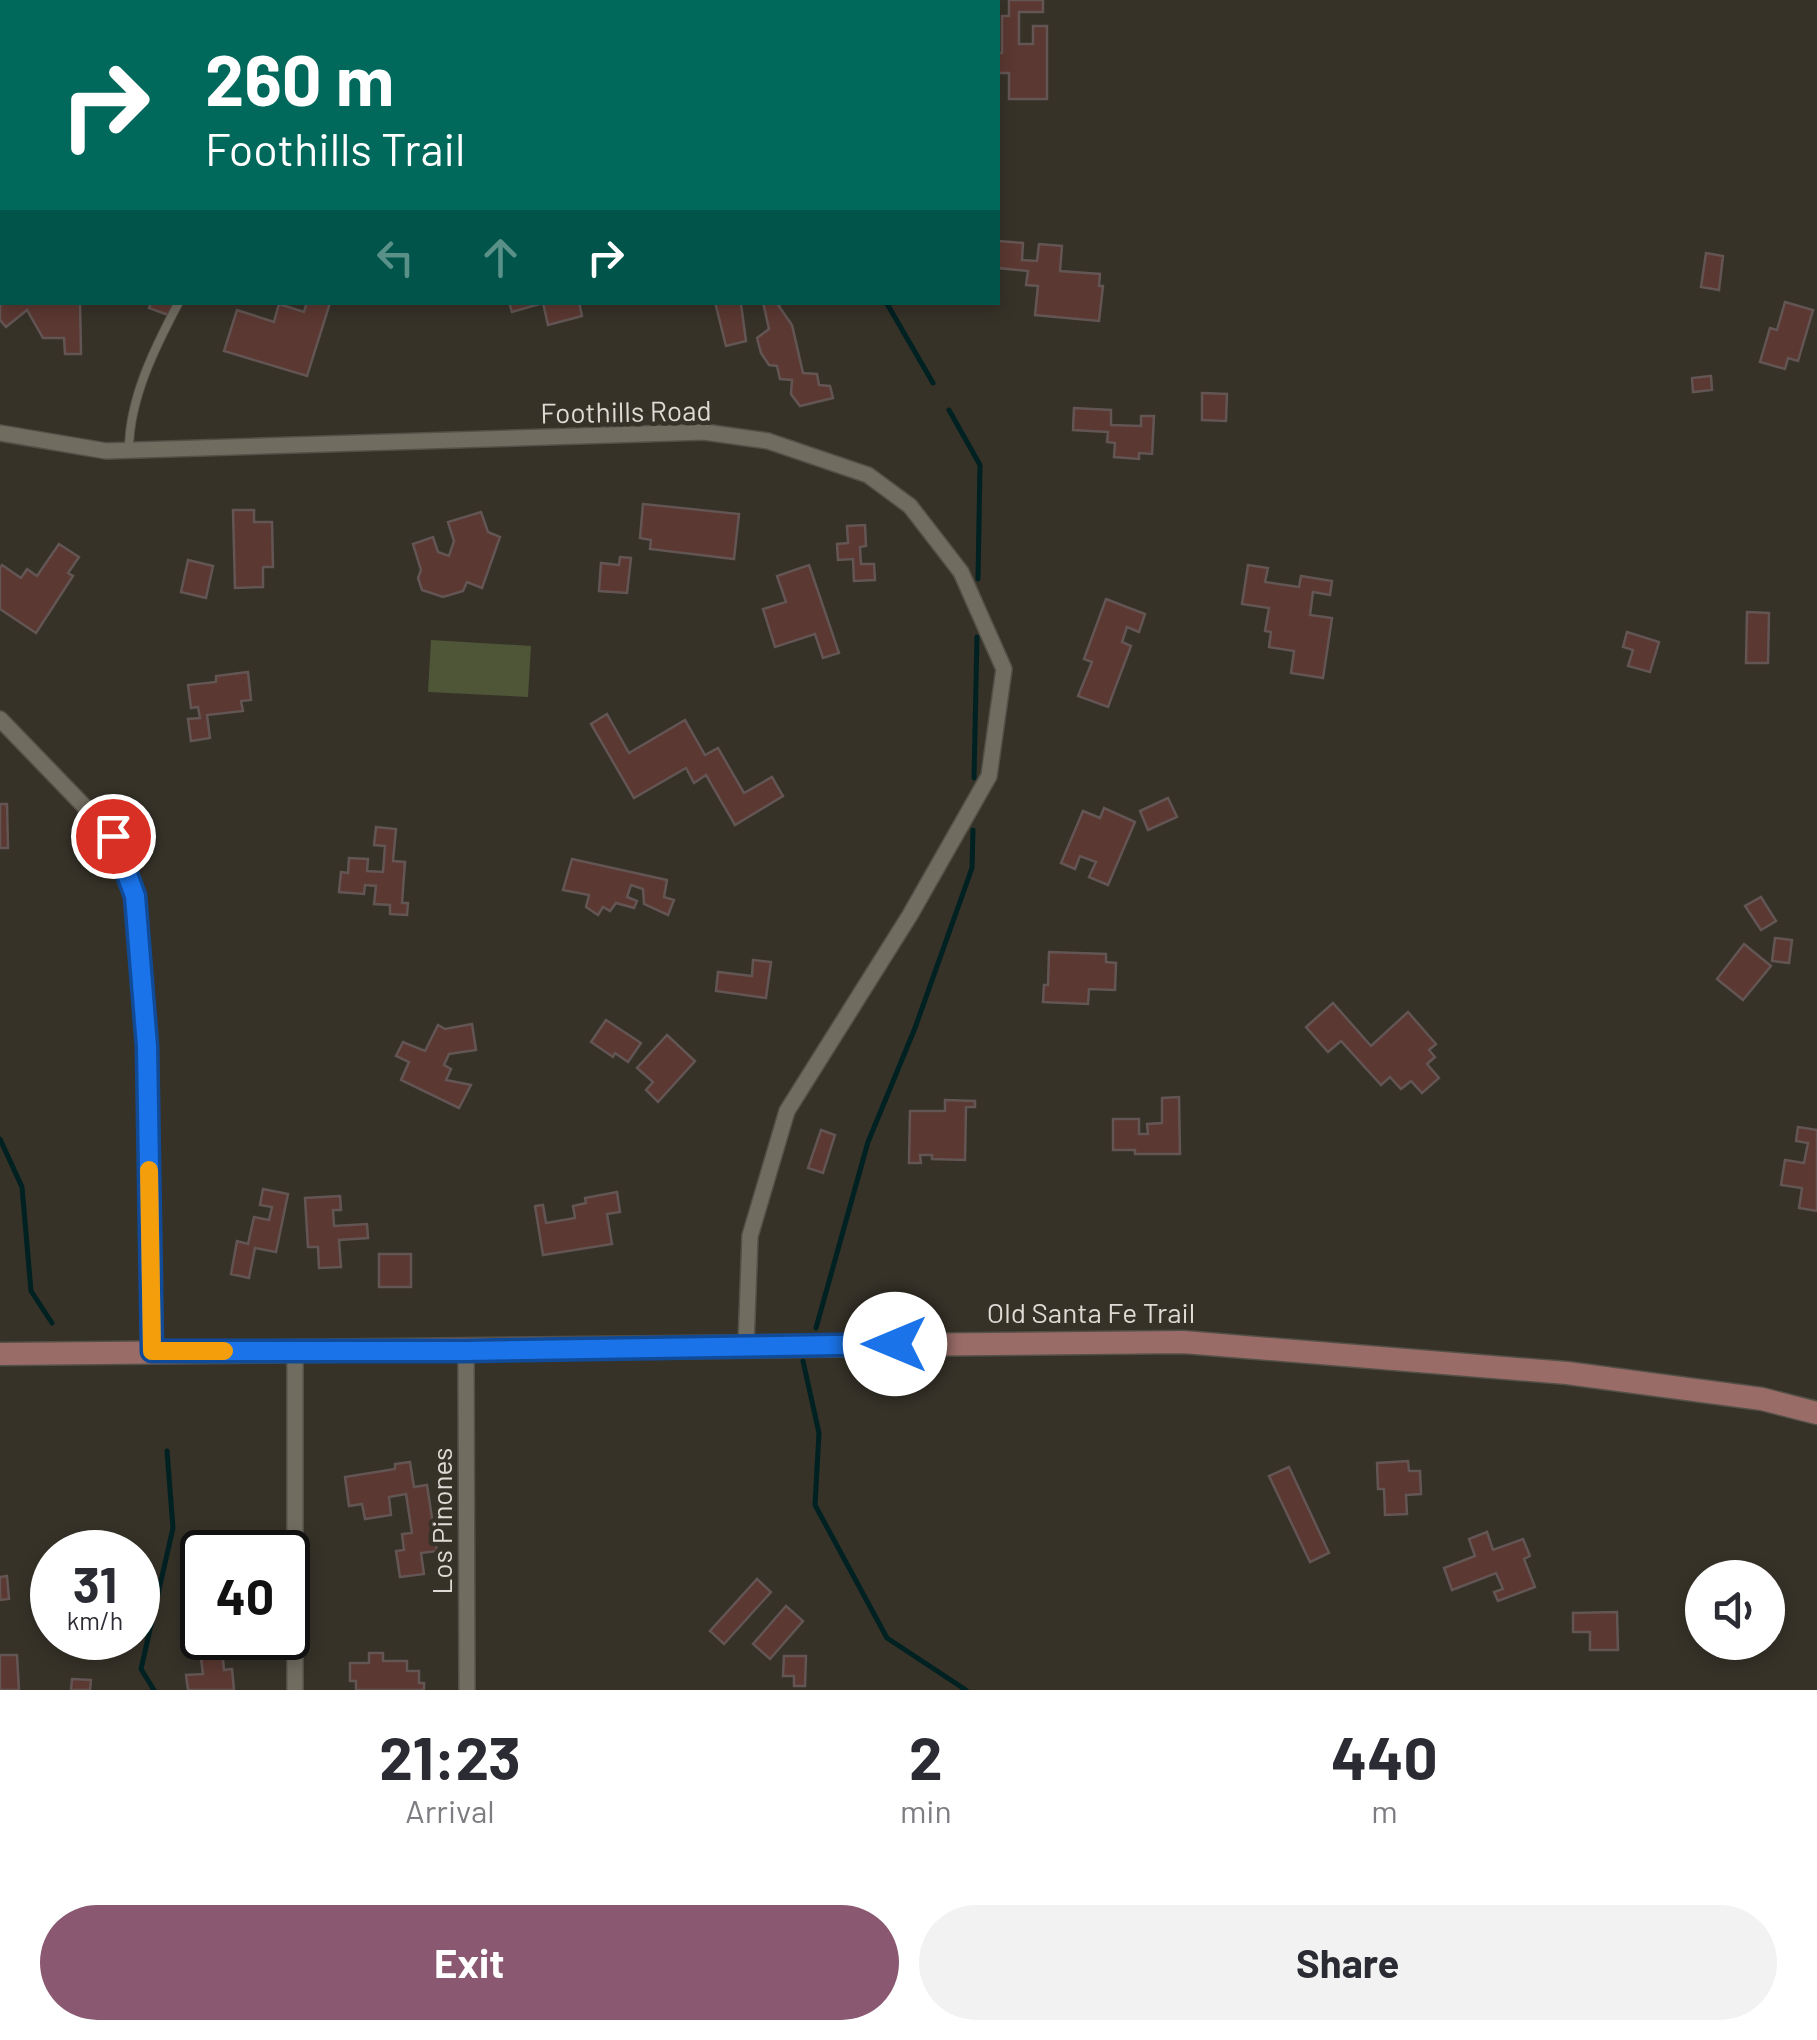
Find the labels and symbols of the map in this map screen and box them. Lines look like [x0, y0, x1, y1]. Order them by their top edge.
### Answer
street label: Foothills Road [540, 393, 712, 429]
pin [71, 794, 156, 879]
position arrow [843, 1292, 947, 1396]
street label: Old Santa Fe Trail [987, 1295, 1195, 1329]
street label: Los Pinones [424, 1447, 458, 1595]
speed limit sign: 40 [180, 1530, 310, 1660]

